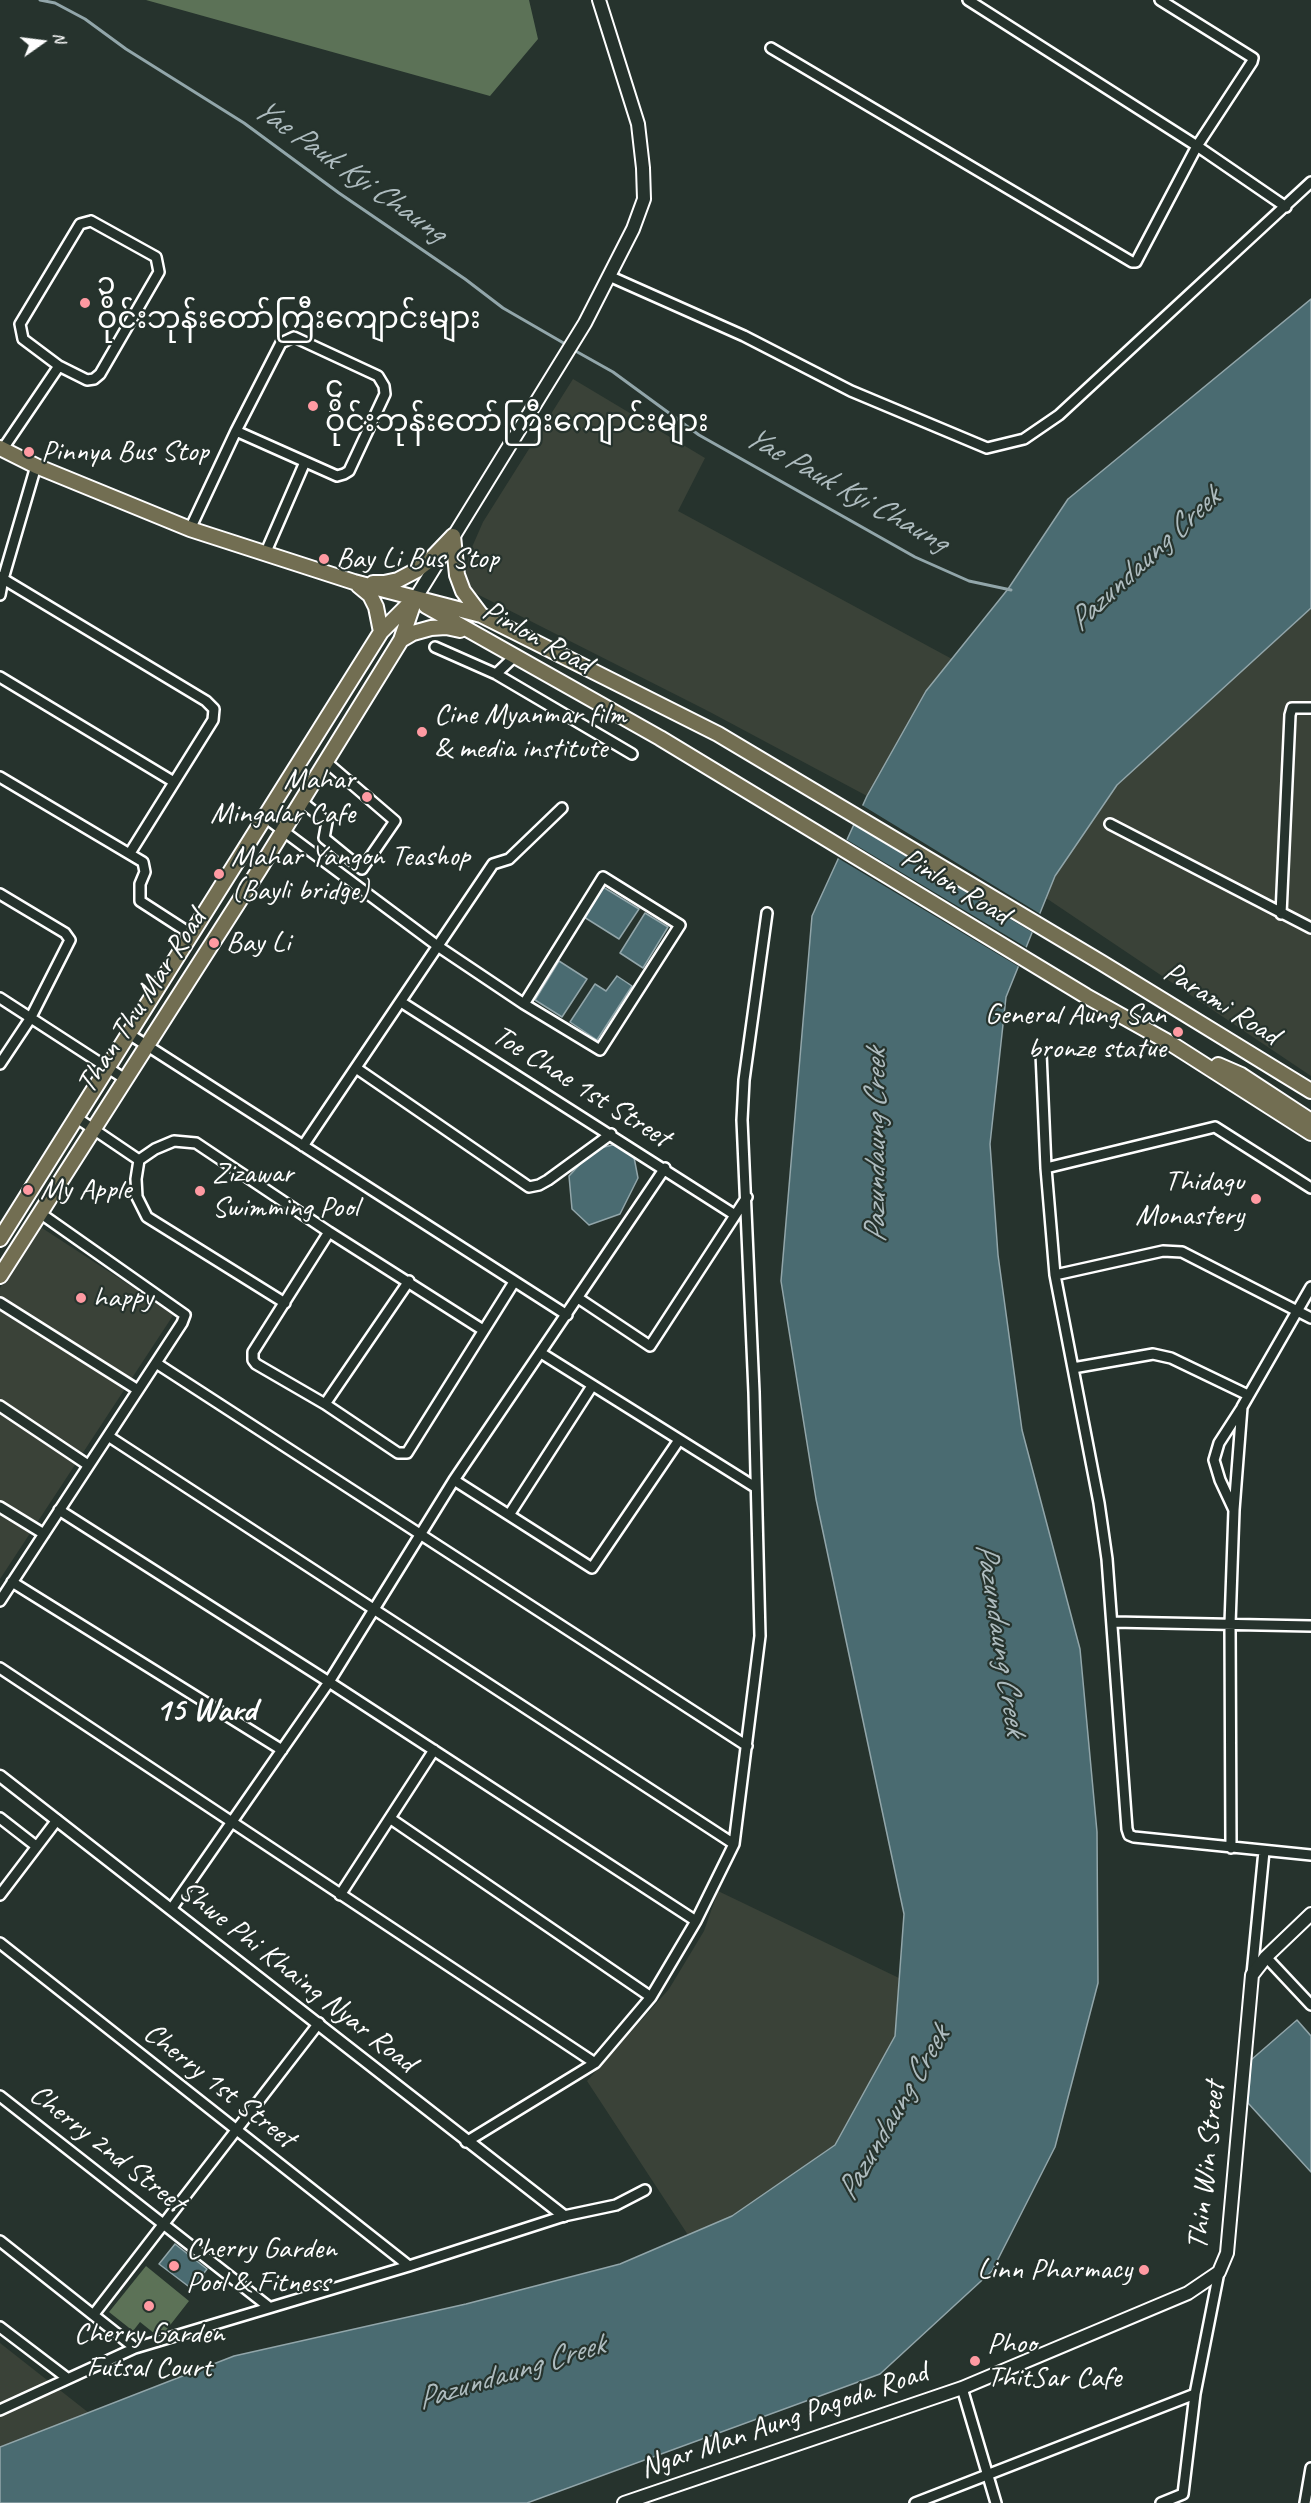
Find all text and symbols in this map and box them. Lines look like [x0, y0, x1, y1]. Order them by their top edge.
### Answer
north arrow [12, 12, 72, 72]
text: N [49, 30, 70, 45]
water label: Yae Pauk Kyi Chaung [245, 90, 453, 252]
place label: ၃ ဝိုင်းဘုန်းတော်ကြီးကျောင်းများ [97, 268, 481, 338]
marker: ၃ ဝိုင်းဘုန်းတော်ကြီးကျောင်းများ [78, 296, 92, 310]
place label: ၄ ဝိုင်းဘုန်းတော်ကြီးကျောင်းများ [325, 371, 709, 442]
marker: ၄ ဝိုင်းဘုန်းတော်ကြီးကျောင်းများ [306, 399, 320, 413]
water label: Yae Pauk Kyi Chaung [738, 418, 954, 562]
place label: Pinnya Bus Stop [41, 434, 209, 470]
marker: Pinnya Bus Stop [22, 445, 36, 459]
water label: Pazundaung Creek [1061, 480, 1229, 640]
place label: Bay Li Bus Stop [336, 541, 499, 577]
marker: Bay Li Bus Stop [317, 552, 331, 566]
street label: Pinlon Road [476, 593, 598, 683]
place label: Cine Myanmar film & media institute [434, 697, 626, 768]
marker: Cine Myanmar film & media institute [415, 725, 429, 739]
place label: Mahar Mingalar Cafe [210, 762, 355, 832]
marker: Mahar Mingalar Cafe [360, 790, 374, 804]
place label: Mahar Yangon Teashop (Bayli bridge) [231, 839, 470, 910]
street label: Pinlon Road [894, 841, 1016, 933]
marker: Mahar Yangon Teashop (Bayli bridge) [212, 867, 226, 881]
street label: Than Thu Mar Road [69, 903, 215, 1101]
place label: Bay Li [226, 925, 290, 961]
marker: Bay Li [207, 936, 221, 950]
street label: Parami Road [1156, 954, 1286, 1054]
place label: General Aung San bronze statue [985, 997, 1166, 1068]
street label: Toe Chae 1st Street [485, 1018, 677, 1156]
marker: General Aung San bronze statue [1171, 1025, 1185, 1039]
water label: Pazundaung Creek [858, 1049, 896, 1243]
place label: Zizawar Swimming Pool [212, 1156, 359, 1226]
place label: Thidagu Monastery [1135, 1164, 1244, 1234]
place label: My Apple [40, 1172, 131, 1208]
marker: My Apple [21, 1183, 35, 1197]
marker: Zizawar Swimming Pool [193, 1184, 207, 1198]
marker: Thidagu Monastery [1249, 1192, 1263, 1206]
place label: happy [93, 1280, 153, 1316]
marker: happy [74, 1291, 88, 1305]
water label: Pazundaung Creek [966, 1540, 1034, 1738]
district label: 15 Ward [156, 1691, 256, 1731]
street label: Shwe Phi Khaing Nyar Road [171, 1873, 423, 2081]
street label: Cherry 1st Street [136, 2015, 302, 2157]
water label: Pazundaung Creek [829, 2020, 959, 2208]
street label: Cherry 2nd Street [22, 2077, 192, 2221]
street label: Thin Win Street [1180, 2080, 1234, 2252]
place label: Cherry Garden Pool & Fitness [186, 2231, 336, 2302]
place label: Linn Pharmacy [977, 2252, 1132, 2288]
marker: Cherry Garden Pool & Fitness [167, 2259, 181, 2273]
marker: Linn Pharmacy [1137, 2263, 1151, 2277]
marker: Cherry Garden Futsal Court [142, 2299, 156, 2313]
place label: Cherry Garden Futsal Court [74, 2316, 224, 2386]
water label: Pazundaung Creek [413, 2326, 609, 2420]
place label: Phoo ThitSar Cafe [987, 2326, 1121, 2396]
marker: Phoo ThitSar Cafe [968, 2354, 982, 2368]
street label: Ngar Man Aung Pagoda Road [636, 2355, 932, 2487]

